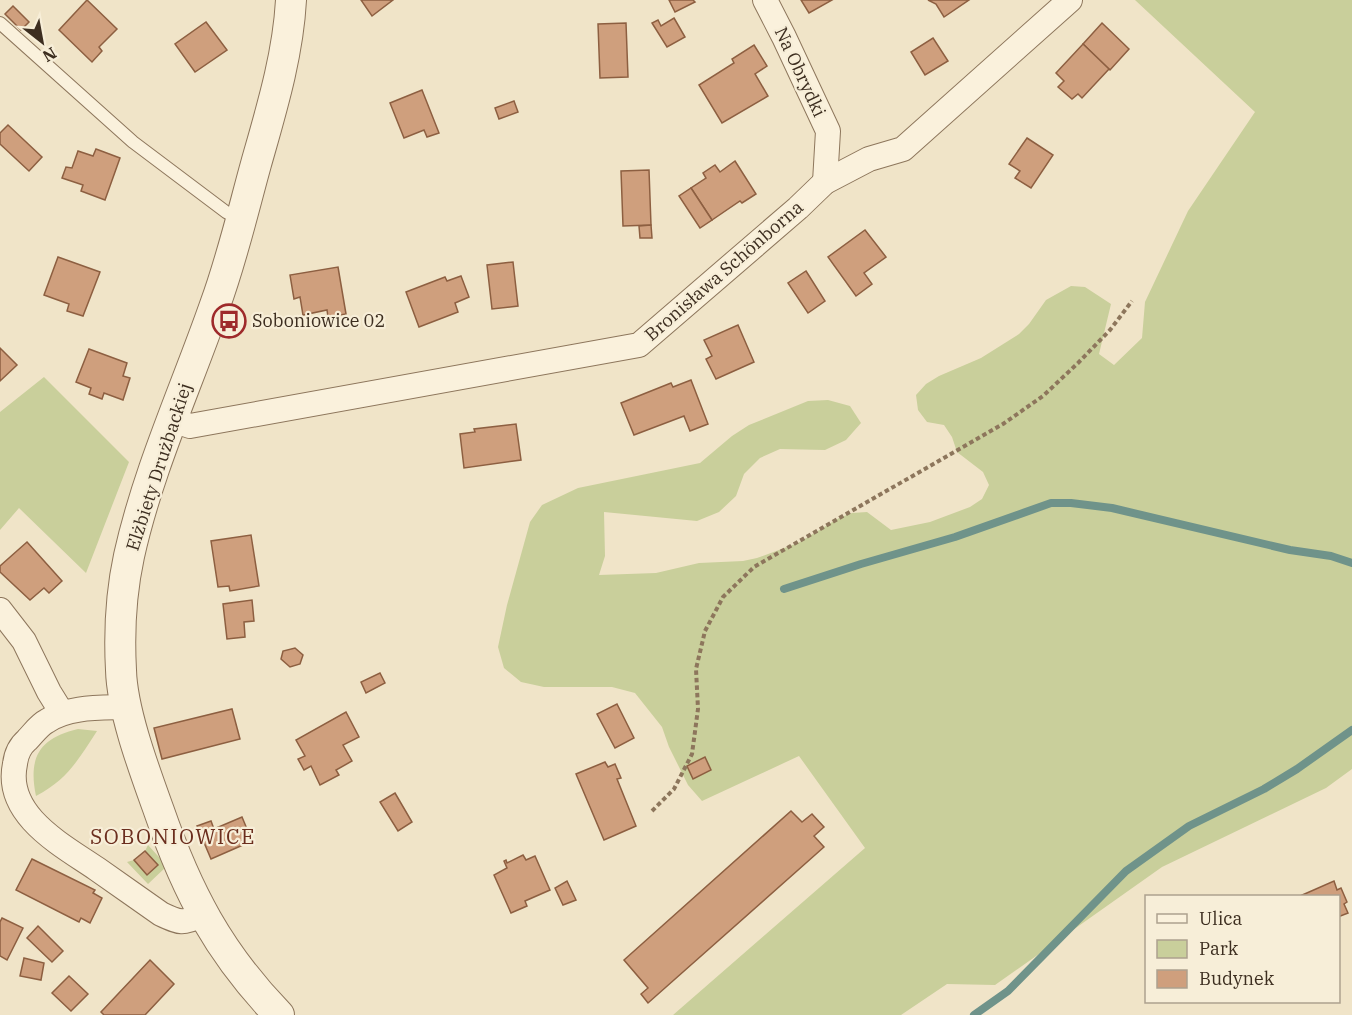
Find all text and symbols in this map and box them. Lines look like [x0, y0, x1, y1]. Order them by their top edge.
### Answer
north arrow [12, 12, 72, 72]
street label: Na Obrydki [770, 23, 831, 121]
text: N [39, 43, 60, 67]
street label: Bronisława Schönborna [640, 195, 808, 346]
bus stop icon: Soboniowice 02 [211, 303, 247, 339]
place label: Soboniowice 02 [252, 309, 385, 332]
street label: Elżbiety Drużbackiej [121, 380, 196, 554]
district label: SOBONIOWICE [90, 822, 256, 850]
legend [1145, 895, 1340, 1003]
text: Ulica [1199, 907, 1243, 930]
text: Park [1199, 937, 1239, 960]
text: Budynek [1199, 967, 1275, 990]

